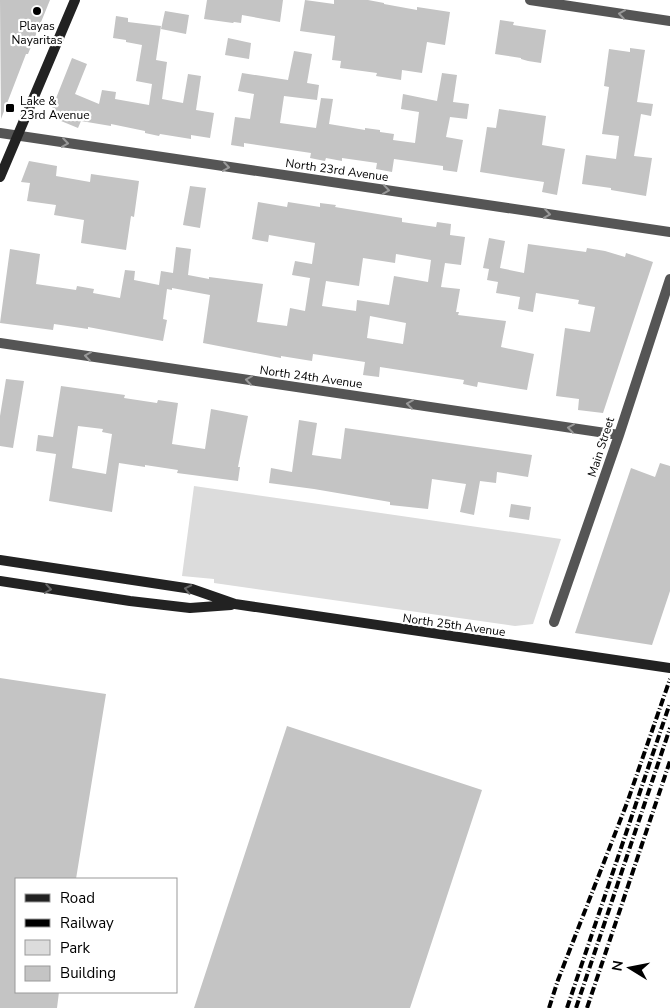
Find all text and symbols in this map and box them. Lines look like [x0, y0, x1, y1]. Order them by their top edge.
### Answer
marker: Playas Nayaritas [31, 5, 43, 17]
one-way arrow [617, 9, 626, 19]
place label: Playas Nayaritas [11, 18, 63, 48]
place label: Lake & 23rd Avenue [20, 93, 90, 123]
marker: Lake & 23rd Avenue [4, 102, 16, 114]
one-way arrow [61, 137, 69, 148]
street label: North 23rd Avenue [284, 155, 390, 185]
one-way arrow [221, 161, 230, 171]
one-way arrow [382, 185, 391, 195]
one-way arrow [543, 208, 551, 219]
one-way arrow [84, 352, 93, 362]
street label: North 24th Avenue [259, 362, 363, 392]
one-way arrow [245, 375, 253, 386]
one-way arrow [405, 399, 413, 410]
street label: Main Street [584, 414, 618, 479]
one-way arrow [566, 423, 574, 434]
one-way arrow [44, 583, 53, 593]
one-way arrow [184, 584, 193, 595]
street label: North 25th Avenue [402, 610, 506, 640]
legend [15, 878, 178, 993]
text: Road [60, 888, 95, 908]
text: Railway [60, 913, 114, 933]
text: Park [60, 938, 90, 958]
north arrow [605, 943, 655, 993]
text: N [607, 959, 628, 973]
text: Building [60, 963, 116, 983]

